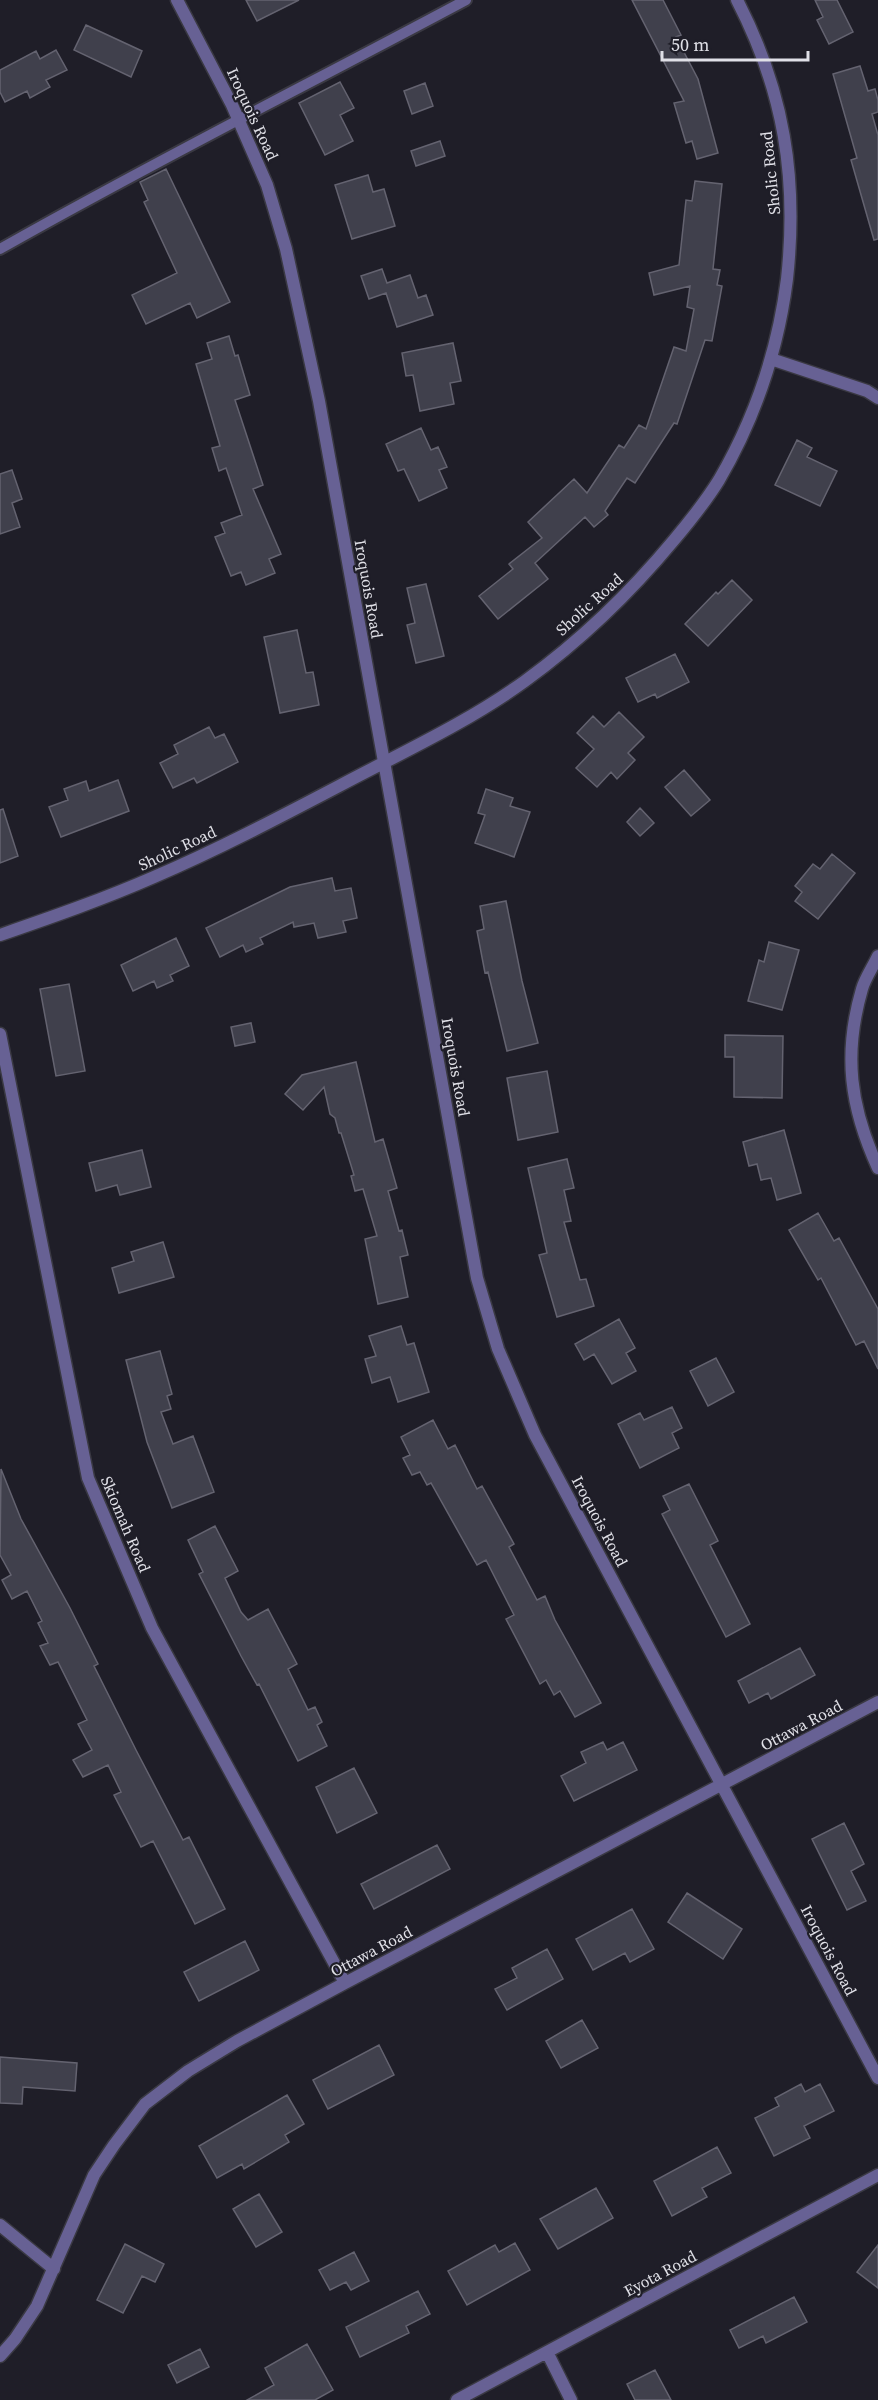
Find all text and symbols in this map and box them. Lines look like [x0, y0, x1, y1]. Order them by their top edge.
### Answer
scale bar [662, 24, 808, 62]
text: 50 m [671, 32, 709, 57]
street label: Iroquois Road [222, 64, 284, 164]
street label: Sholic Road [755, 130, 785, 216]
street label: Iroquois Road [349, 538, 389, 640]
street label: Sholic Road [551, 568, 627, 640]
street label: Sholic Road [134, 820, 220, 876]
street label: Iroquois Road [436, 1016, 476, 1118]
street label: Iroquois Road [567, 1472, 633, 1570]
street label: Skiomah Road [96, 1473, 156, 1575]
street label: Ottawa Road [756, 1694, 846, 1756]
street label: Iroquois Road [796, 1901, 862, 1999]
street label: Ottawa Road [326, 1920, 416, 1982]
street label: Eyota Road [620, 2245, 700, 2301]

